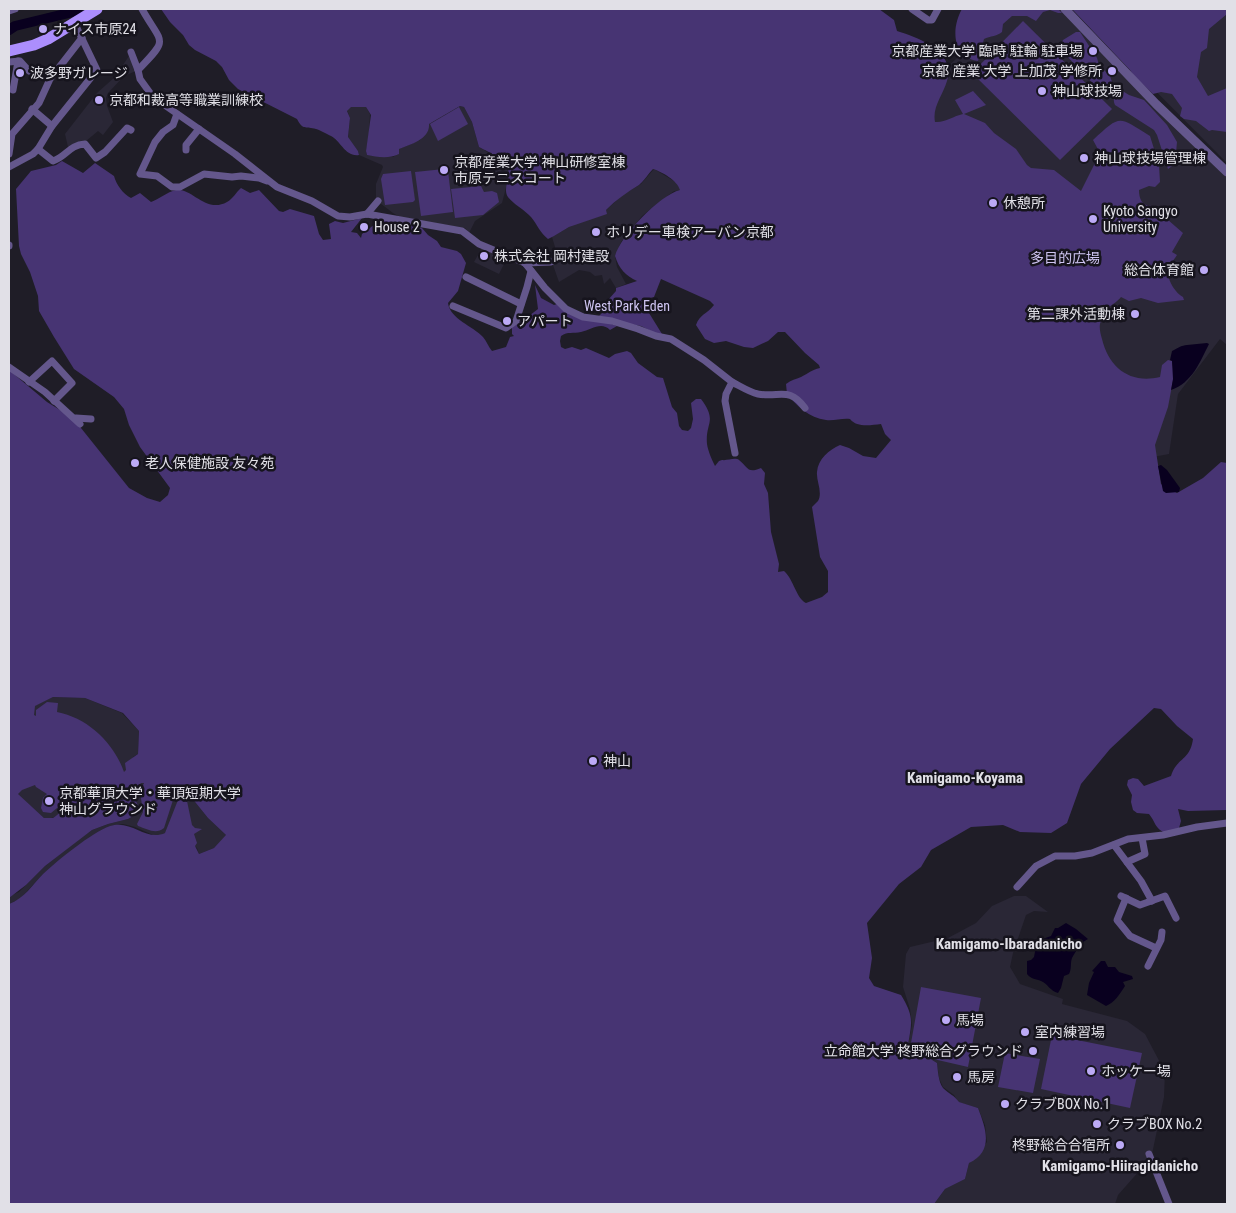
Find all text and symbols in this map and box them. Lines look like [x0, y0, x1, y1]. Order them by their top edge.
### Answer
place label: ナイス市原24 [53, 21, 136, 37]
marker: ナイス市原24 [37, 23, 49, 35]
place label: 京都産業大学 臨時 駐輪 駐車場 [891, 43, 1083, 59]
marker: 京都産業大学 臨時 駐輪 駐車場 [1087, 45, 1099, 57]
place label: 京都 産業 大学 上加茂 学修所 [921, 63, 1102, 79]
place label: 波多野ガレージ [30, 65, 128, 81]
marker: 京都 産業 大学 上加茂 学修所 [1106, 65, 1118, 77]
marker: 波多野ガレージ [14, 67, 26, 79]
place label: 神山球技場 [1052, 83, 1122, 99]
marker: 神山球技場 [1036, 85, 1048, 97]
place label: 京都和裁高等職業訓練校 [109, 92, 263, 108]
marker: 京都和裁高等職業訓練校 [93, 94, 105, 106]
place label: 神山球技場管理棟 [1094, 150, 1206, 166]
marker: 神山球技場管理棟 [1078, 152, 1090, 164]
place label: 京都産業大学 神山研修室棟 市原テニスコート [454, 154, 625, 186]
marker: 京都産業大学 神山研修室棟 市原テニスコート [438, 164, 450, 176]
place label: 休憩所 [1003, 195, 1045, 211]
marker: 休憩所 [987, 197, 999, 209]
place label: Kyoto Sangyo University [1103, 203, 1178, 235]
marker: Kyoto Sangyo University [1087, 213, 1099, 225]
place label: House 2 [374, 219, 420, 235]
marker: House 2 [358, 221, 370, 233]
place label: ホリデー車検アーバン京都 [606, 224, 774, 240]
marker: ホリデー車検アーバン京都 [590, 226, 602, 238]
place label: 株式会社 岡村建設 [494, 248, 609, 264]
marker: 株式会社 岡村建設 [478, 250, 490, 262]
park label: 多目的広場 [1030, 250, 1100, 266]
place label: 総合体育館 [1124, 262, 1194, 278]
marker: 総合体育館 [1198, 264, 1210, 276]
park label: West Park Eden [584, 298, 670, 314]
place label: 第二課外活動棟 [1027, 306, 1125, 322]
marker: 第二課外活動棟 [1129, 308, 1141, 320]
place label: アパート [517, 313, 573, 329]
marker: アパート [501, 315, 513, 327]
place label: 老人保健施設 友々苑 [145, 455, 274, 471]
marker: 老人保健施設 友々苑 [129, 457, 141, 469]
place label: 神山 [603, 753, 631, 769]
marker: 神山 [587, 755, 599, 767]
district label: Kamigamo-Koyama [907, 769, 1023, 787]
place label: 京都華頂大学・華頂短期大学 神山グラウンド [59, 785, 241, 817]
marker: 京都華頂大学・華頂短期大学 神山グラウンド [43, 795, 55, 807]
district label: Kamigamo-Ibaradanicho [936, 935, 1082, 953]
place label: 馬場 [956, 1012, 984, 1028]
marker: 馬場 [940, 1014, 952, 1026]
place label: 室内練習場 [1035, 1024, 1105, 1040]
marker: 室内練習場 [1019, 1026, 1031, 1038]
place label: 立命館大学 柊野総合グラウンド [824, 1043, 1023, 1059]
marker: 立命館大学 柊野総合グラウンド [1027, 1045, 1039, 1057]
place label: ホッケー場 [1101, 1063, 1171, 1079]
marker: ホッケー場 [1085, 1065, 1097, 1077]
place label: 馬房 [967, 1069, 995, 1085]
marker: 馬房 [951, 1071, 963, 1083]
place label: クラブBOX No.1 [1015, 1096, 1110, 1112]
marker: クラブBOX No.1 [999, 1098, 1011, 1110]
place label: クラブBOX No.2 [1107, 1116, 1202, 1132]
marker: クラブBOX No.2 [1091, 1118, 1103, 1130]
place label: 柊野総合合宿所 [1012, 1137, 1110, 1153]
marker: 柊野総合合宿所 [1114, 1139, 1126, 1151]
district label: Kamigamo-Hiiragidanicho [1042, 1157, 1198, 1175]

